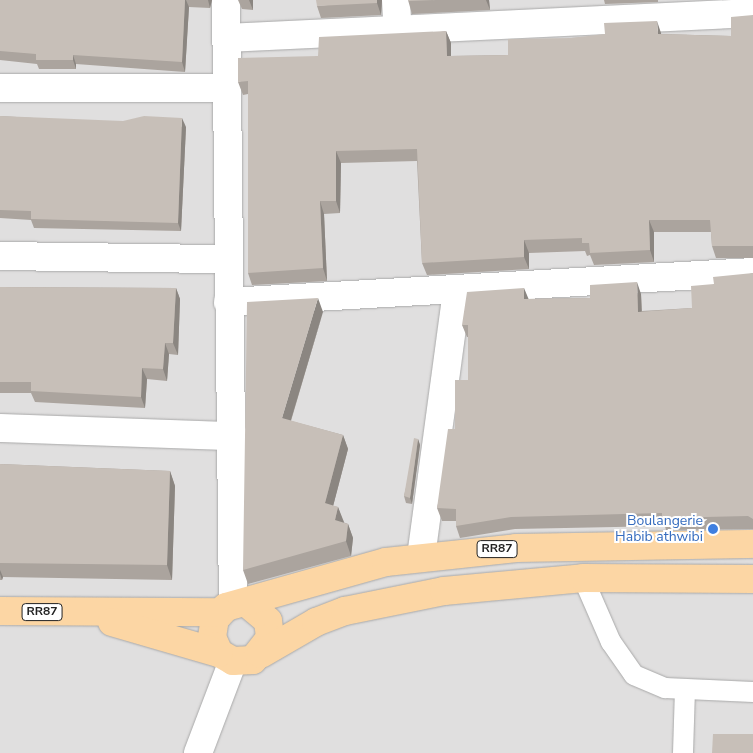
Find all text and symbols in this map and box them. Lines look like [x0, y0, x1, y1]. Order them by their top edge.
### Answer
place label: Boulangerie Habib athwibi [615, 513, 703, 546]
marker: Boulangerie Habib athwibi [707, 523, 719, 535]
road number: RR87 [476, 540, 518, 558]
road number: RR87 [21, 602, 63, 622]

